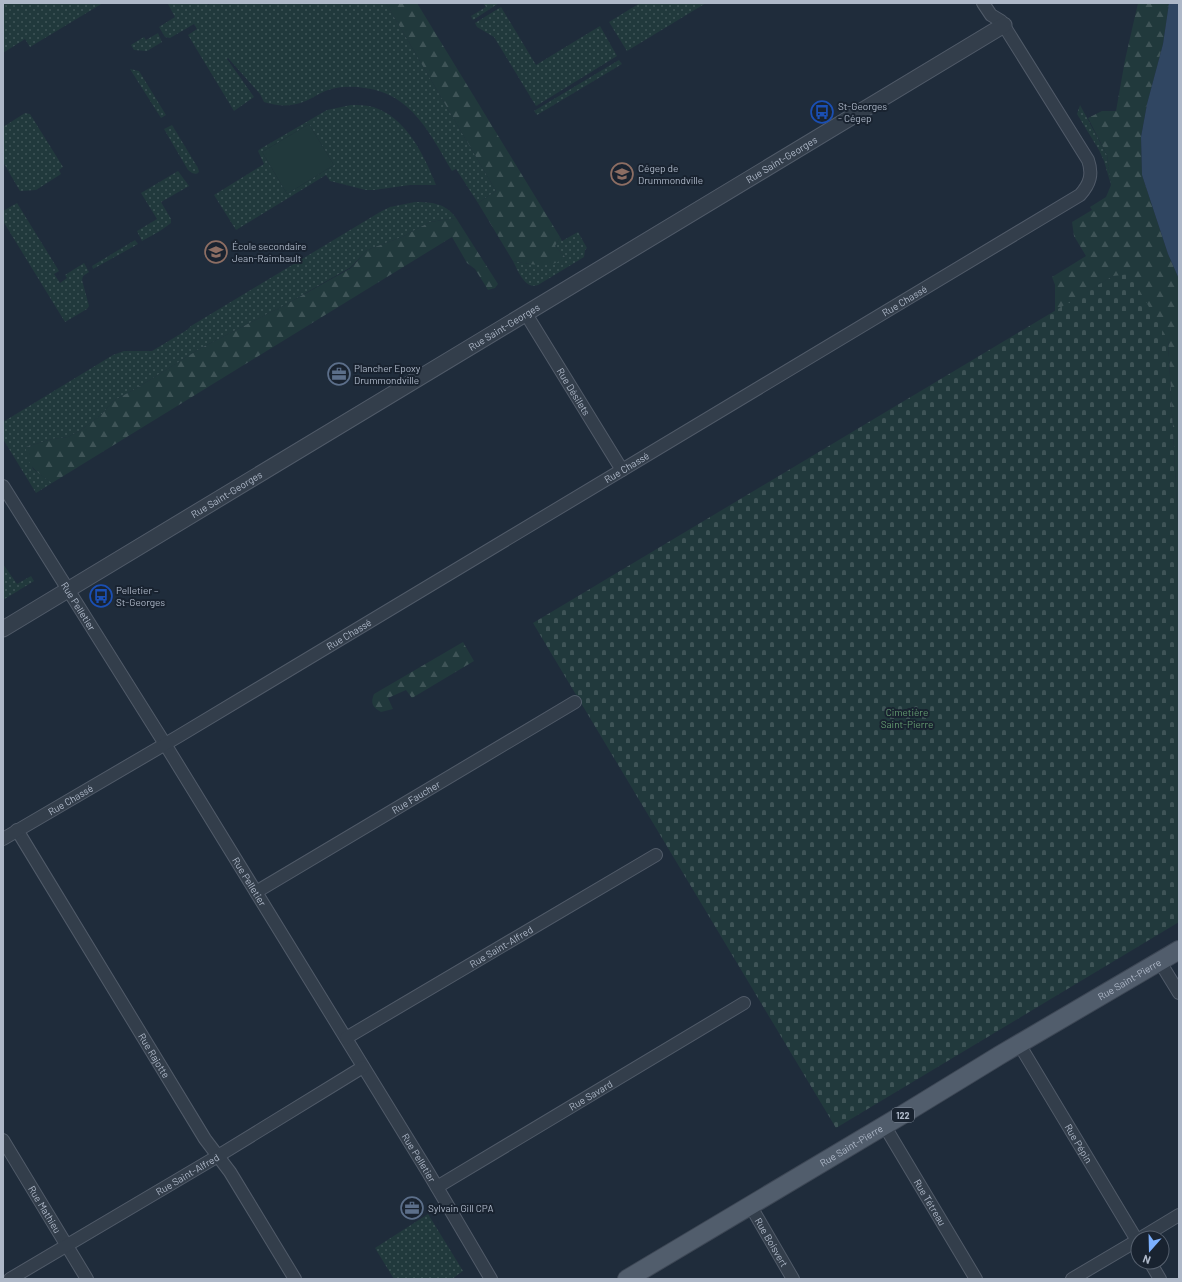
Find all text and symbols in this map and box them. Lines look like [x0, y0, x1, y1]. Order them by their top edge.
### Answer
bus stop icon: St-Georges - Cégep [809, 99, 835, 125]
place label: St-Georges - Cégep [838, 100, 887, 124]
street label: Rue Saint-Georges [743, 133, 819, 185]
school or university icon: Cégep de Drummondville [609, 161, 635, 187]
place label: Cégep de Drummondville [638, 162, 703, 186]
school or university icon: École secondaire Jean-Raimbault [203, 239, 229, 265]
place label: École secondaire Jean-Raimbault [232, 240, 306, 264]
street label: Rue Chassé [880, 282, 929, 319]
street label: Rue Saint-Georges [466, 301, 542, 353]
office icon: Plancher Epoxy Drummondville [326, 361, 352, 387]
place label: Plancher Epoxy Drummondville [354, 362, 421, 386]
street label: Rue Désilets [555, 365, 593, 418]
street label: Rue Chassé [602, 449, 651, 485]
street label: Rue Saint-Georges [189, 468, 264, 520]
street label: Rue Pelletier [59, 580, 98, 633]
bus stop icon: Pelletier – St-Georges [88, 583, 114, 609]
place label: Pelletier – St-Georges [116, 584, 165, 608]
street label: Rue Chassé [324, 616, 373, 652]
park label: Cimetière Saint-Pierre [881, 706, 933, 730]
street label: Rue Faucher [389, 778, 442, 816]
street label: Rue Chassé [46, 782, 95, 817]
street label: Rue Pelletier [230, 855, 269, 908]
street label: Rue Saint-Alfred [467, 923, 535, 970]
street label: Rue Saint-Pierre [1095, 956, 1163, 1002]
street label: Rue Rajotte [136, 1031, 172, 1080]
street label: Rue Savard [567, 1077, 614, 1113]
road number: 122 [892, 1108, 914, 1122]
street label: Rue Saint-Pierre [817, 1122, 885, 1169]
street label: Rue Pépin [1062, 1122, 1095, 1165]
street label: Rue Pelletier [400, 1131, 439, 1184]
street label: Rue Saint-Alfred [153, 1151, 221, 1198]
street label: Rue Tétreau [912, 1177, 949, 1228]
street label: Rue Mathieu [26, 1183, 64, 1235]
office icon: Sylvain Gill CPA [399, 1195, 425, 1221]
place label: Sylvain Gill CPA [428, 1202, 494, 1214]
street label: Rue Boisvert [753, 1215, 791, 1269]
north arrow [1130, 1230, 1170, 1270]
text: N [1141, 1253, 1152, 1267]

